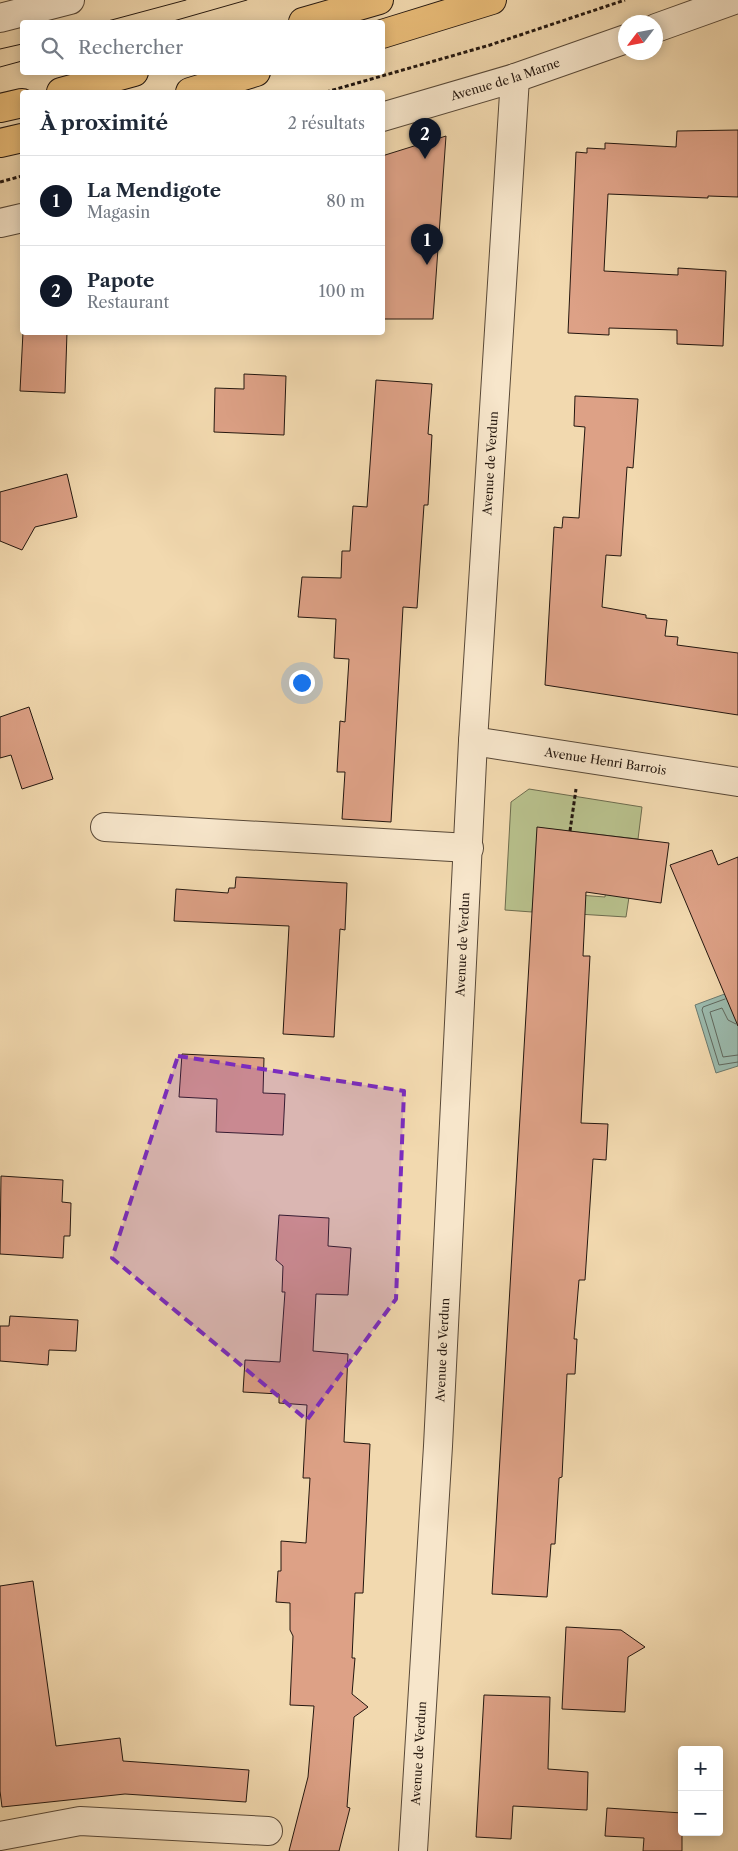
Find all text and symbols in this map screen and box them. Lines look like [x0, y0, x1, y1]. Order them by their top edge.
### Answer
north arrow [618, 15, 663, 60]
search box [20, 20, 385, 75]
icon: search [38, 34, 66, 62]
text: Rechercher [78, 36, 183, 59]
street label: Avenue de la Marne [448, 55, 562, 104]
text: À proximité [40, 110, 168, 135]
text: 2 résultats [288, 113, 365, 133]
pin: 2 [409, 118, 441, 159]
text: La Mendigote [87, 179, 221, 202]
text: 1 [52, 191, 60, 211]
text: 80 m [326, 191, 365, 211]
text: Magasin [87, 202, 150, 222]
pin: 1 [411, 224, 443, 265]
text: Papote [87, 269, 154, 292]
text: 2 [51, 281, 61, 301]
text: 100 m [319, 281, 365, 301]
text: Restaurant [87, 292, 169, 312]
street label: Avenue de Verdun [479, 410, 501, 517]
your location [289, 670, 315, 696]
street label: Avenue Henri Barrois [543, 744, 667, 778]
street label: Avenue de Verdun [452, 891, 473, 998]
street label: Avenue de Verdun [432, 1297, 452, 1403]
street label: Avenue de Verdun [408, 1700, 429, 1807]
map controls [678, 1746, 723, 1836]
button: + [678, 1746, 723, 1791]
button: − [678, 1791, 723, 1836]

